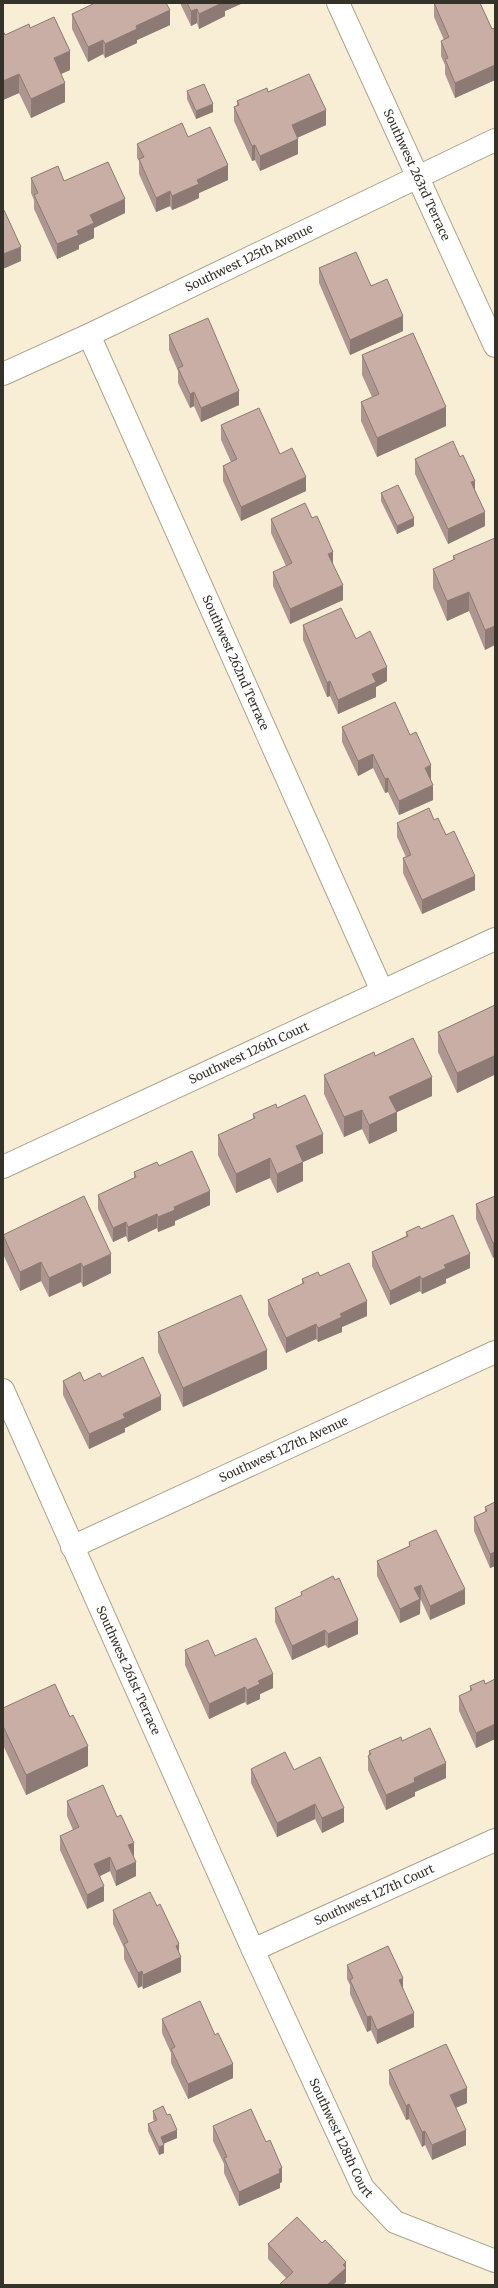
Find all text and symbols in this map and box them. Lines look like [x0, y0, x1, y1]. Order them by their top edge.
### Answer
street label: Southwest 263rd Terrace [381, 107, 454, 243]
street label: Southwest 125th Avenue [182, 221, 315, 295]
street label: Southwest 262nd Terrace [199, 593, 273, 732]
street label: Southwest 126th Court [186, 1018, 311, 1087]
street label: Southwest 127th Avenue [217, 1413, 350, 1485]
street label: Southwest 261st Terrace [93, 1603, 164, 1737]
street label: Southwest 127th Court [311, 1861, 437, 1928]
street label: Southwest 128th Court [306, 2076, 377, 2201]

